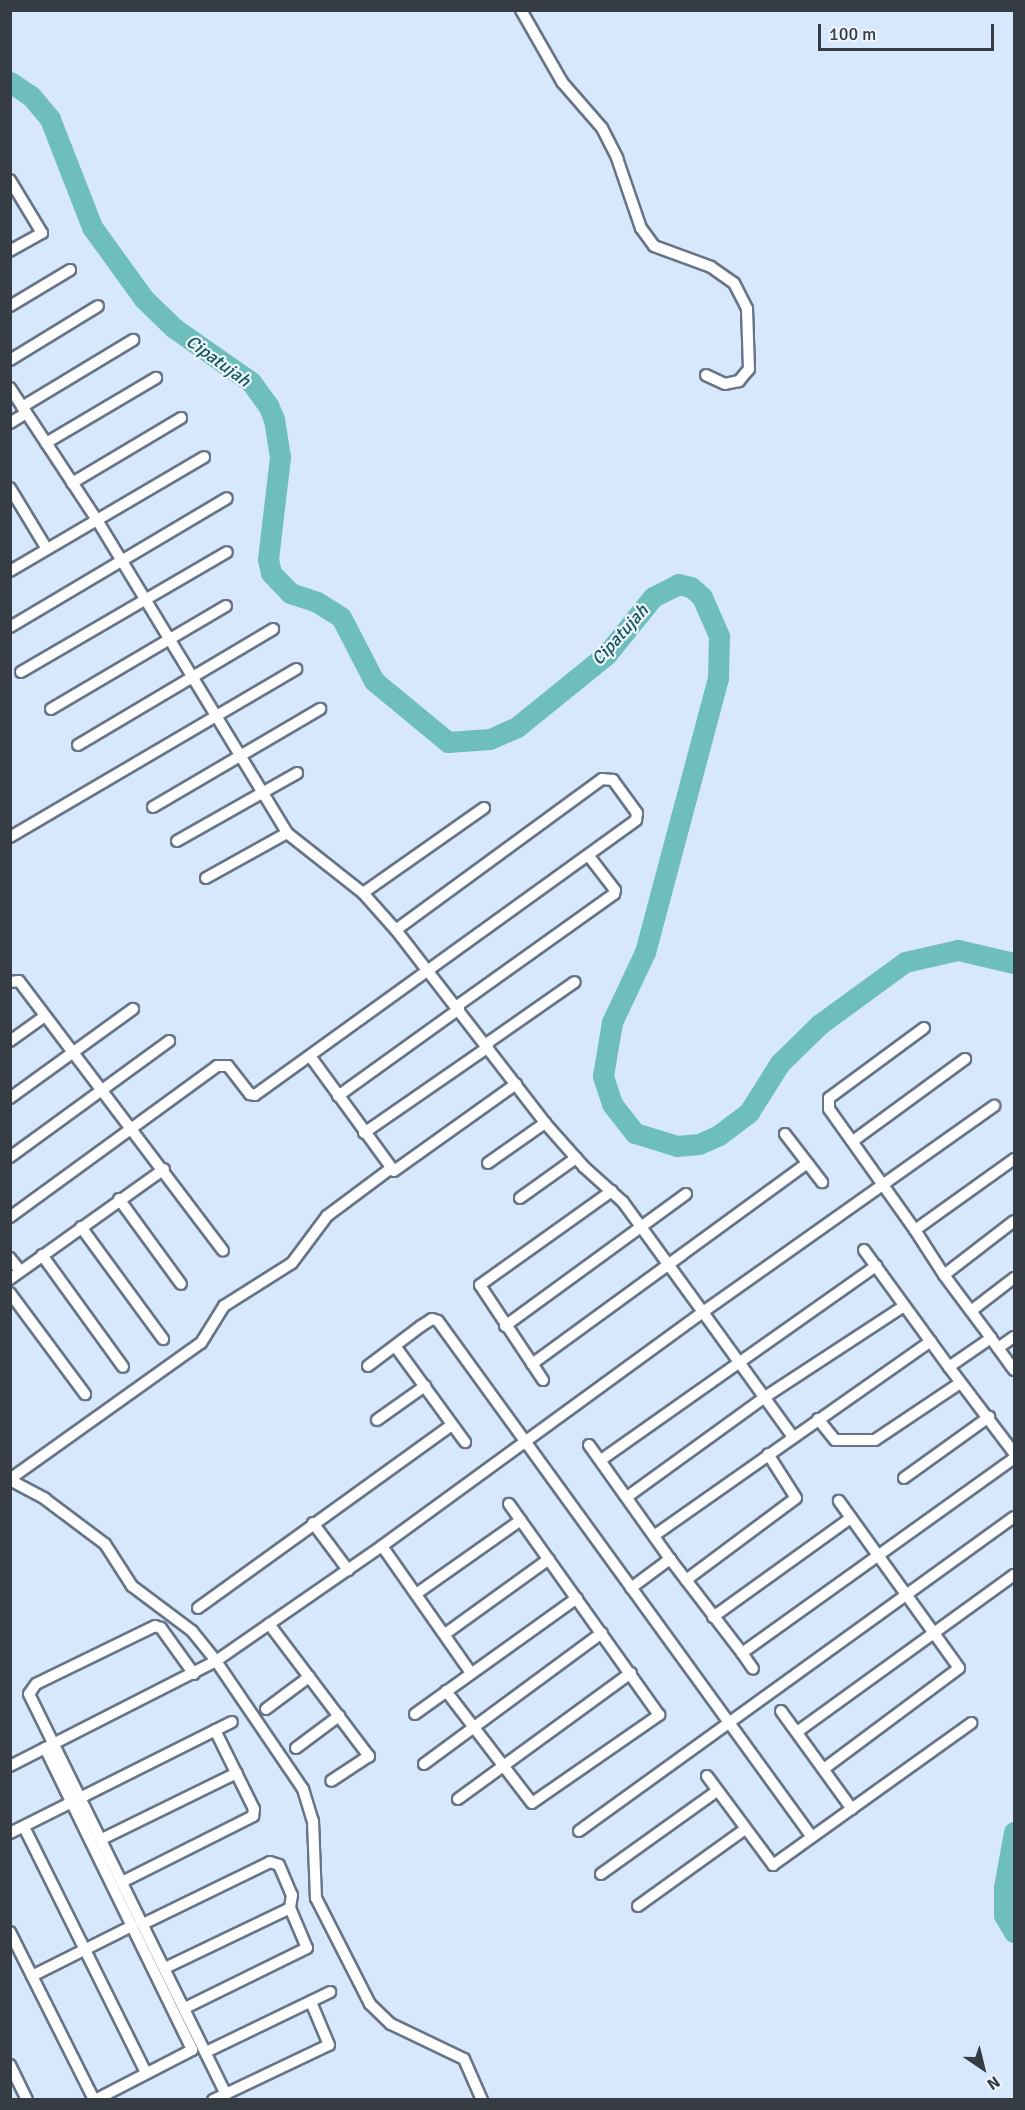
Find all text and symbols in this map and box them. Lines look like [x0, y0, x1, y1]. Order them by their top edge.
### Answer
scale bar [821, 12, 996, 50]
text: 100 m [829, 23, 876, 45]
water label: Cipatujah [182, 330, 254, 392]
water label: Cipatujah [587, 600, 653, 670]
north arrow [953, 2038, 1013, 2098]
text: N [983, 2071, 1004, 2094]

